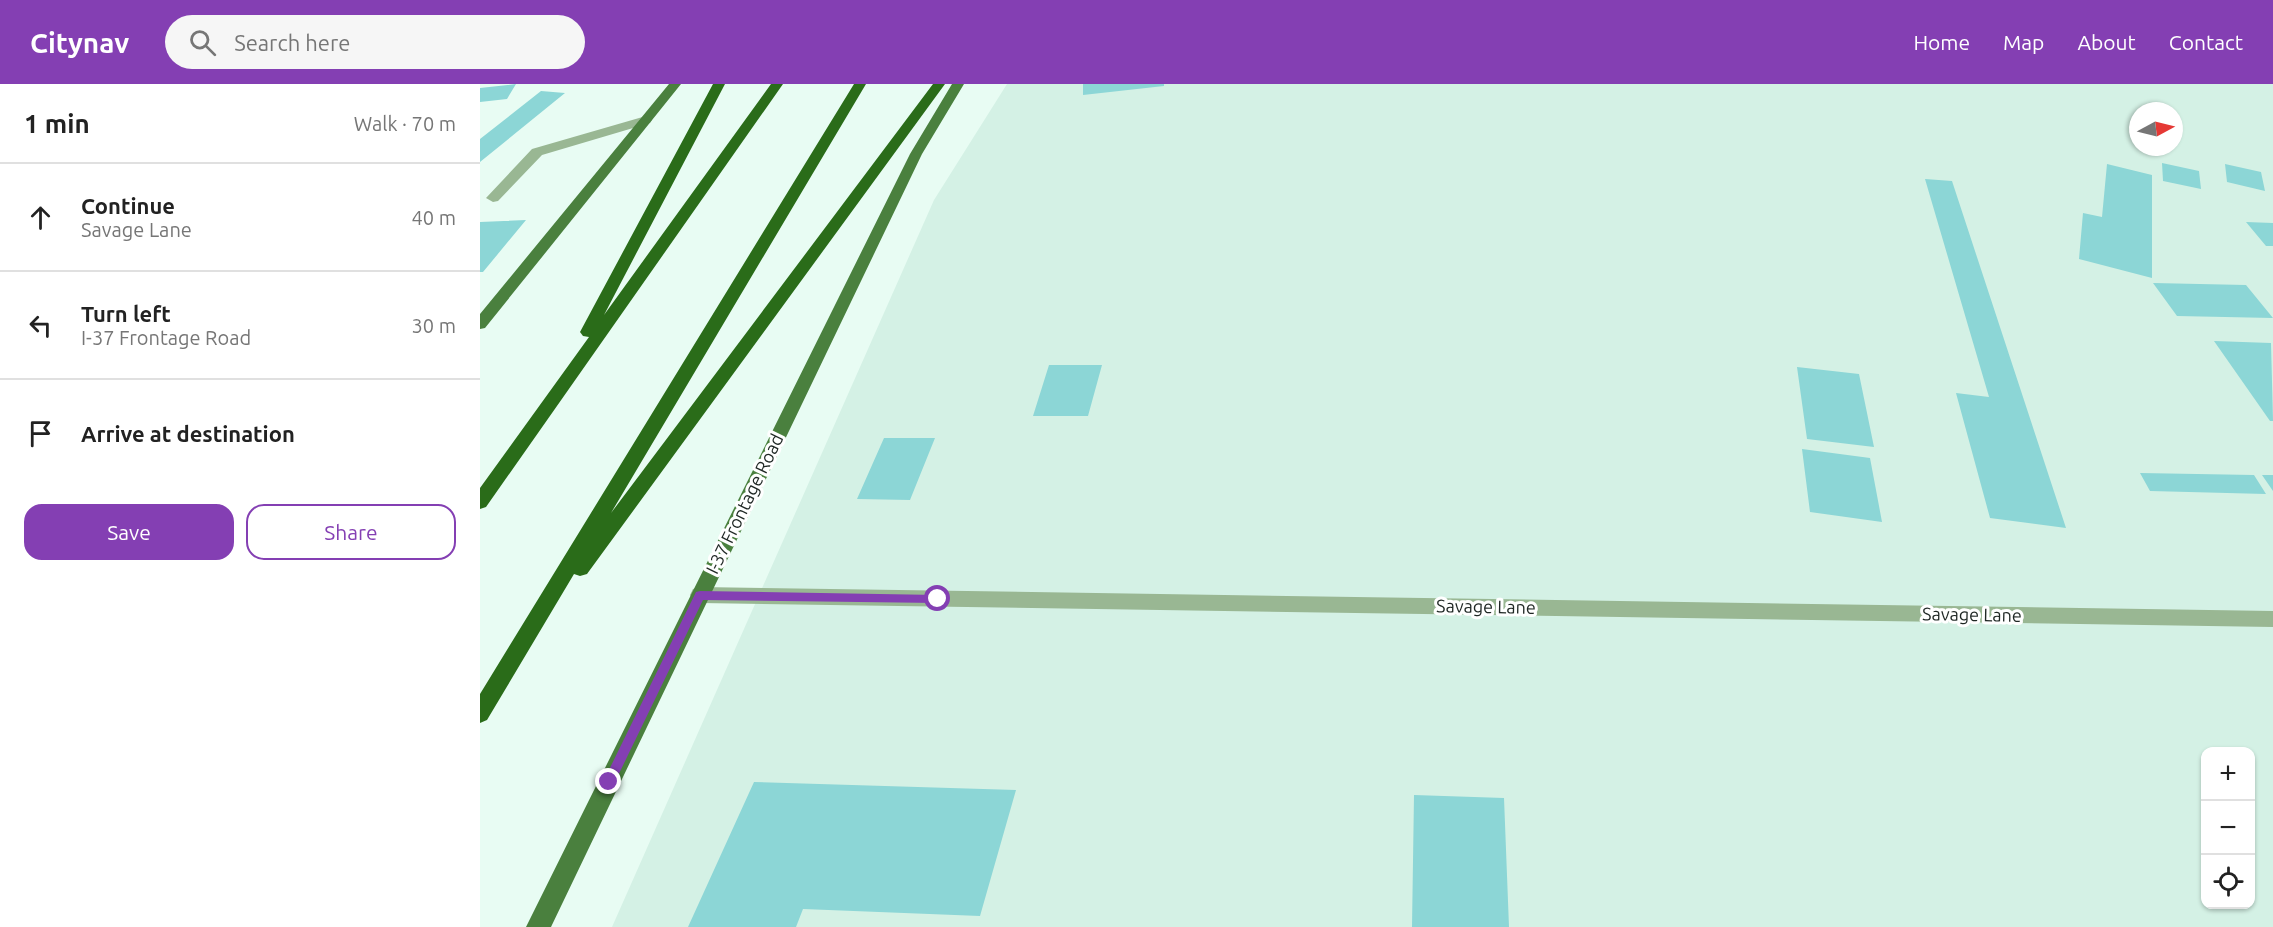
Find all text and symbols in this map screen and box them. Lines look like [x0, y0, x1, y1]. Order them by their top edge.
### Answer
search box [165, 15, 585, 69]
icon: search [186, 26, 219, 59]
text: Citynav [30, 27, 129, 58]
text: Search here [234, 30, 350, 55]
text: Home [1913, 30, 1970, 54]
text: Map [2003, 30, 2044, 54]
text: About [2077, 30, 2136, 54]
text: Contact [2169, 30, 2243, 54]
north arrow [2129, 102, 2183, 156]
text: 1 min [24, 109, 90, 138]
text: Walk · 70 m [354, 112, 456, 135]
text: Continue [81, 193, 175, 218]
icon: ahead [24, 201, 57, 234]
text: 40 m [412, 206, 456, 229]
text: Savage Lane [81, 218, 192, 241]
text: Turn left [81, 301, 171, 326]
icon: left [24, 309, 57, 342]
text: 30 m [412, 314, 456, 337]
text: I-37 Frontage Road [81, 326, 251, 349]
icon: arrive [24, 417, 57, 450]
text: Arrive at destination [81, 421, 295, 446]
street label: I-37 Frontage Road [702, 430, 787, 577]
button: Save [24, 504, 234, 560]
button: Share [246, 504, 456, 560]
route start [924, 585, 950, 611]
street label: Savage Lane [1436, 595, 1536, 617]
street label: Savage Lane [1922, 603, 2022, 625]
map controls [2201, 747, 2255, 909]
button: + [2201, 747, 2255, 801]
route end [595, 768, 621, 794]
button: − [2201, 801, 2255, 855]
button: locate [2201, 855, 2255, 909]

